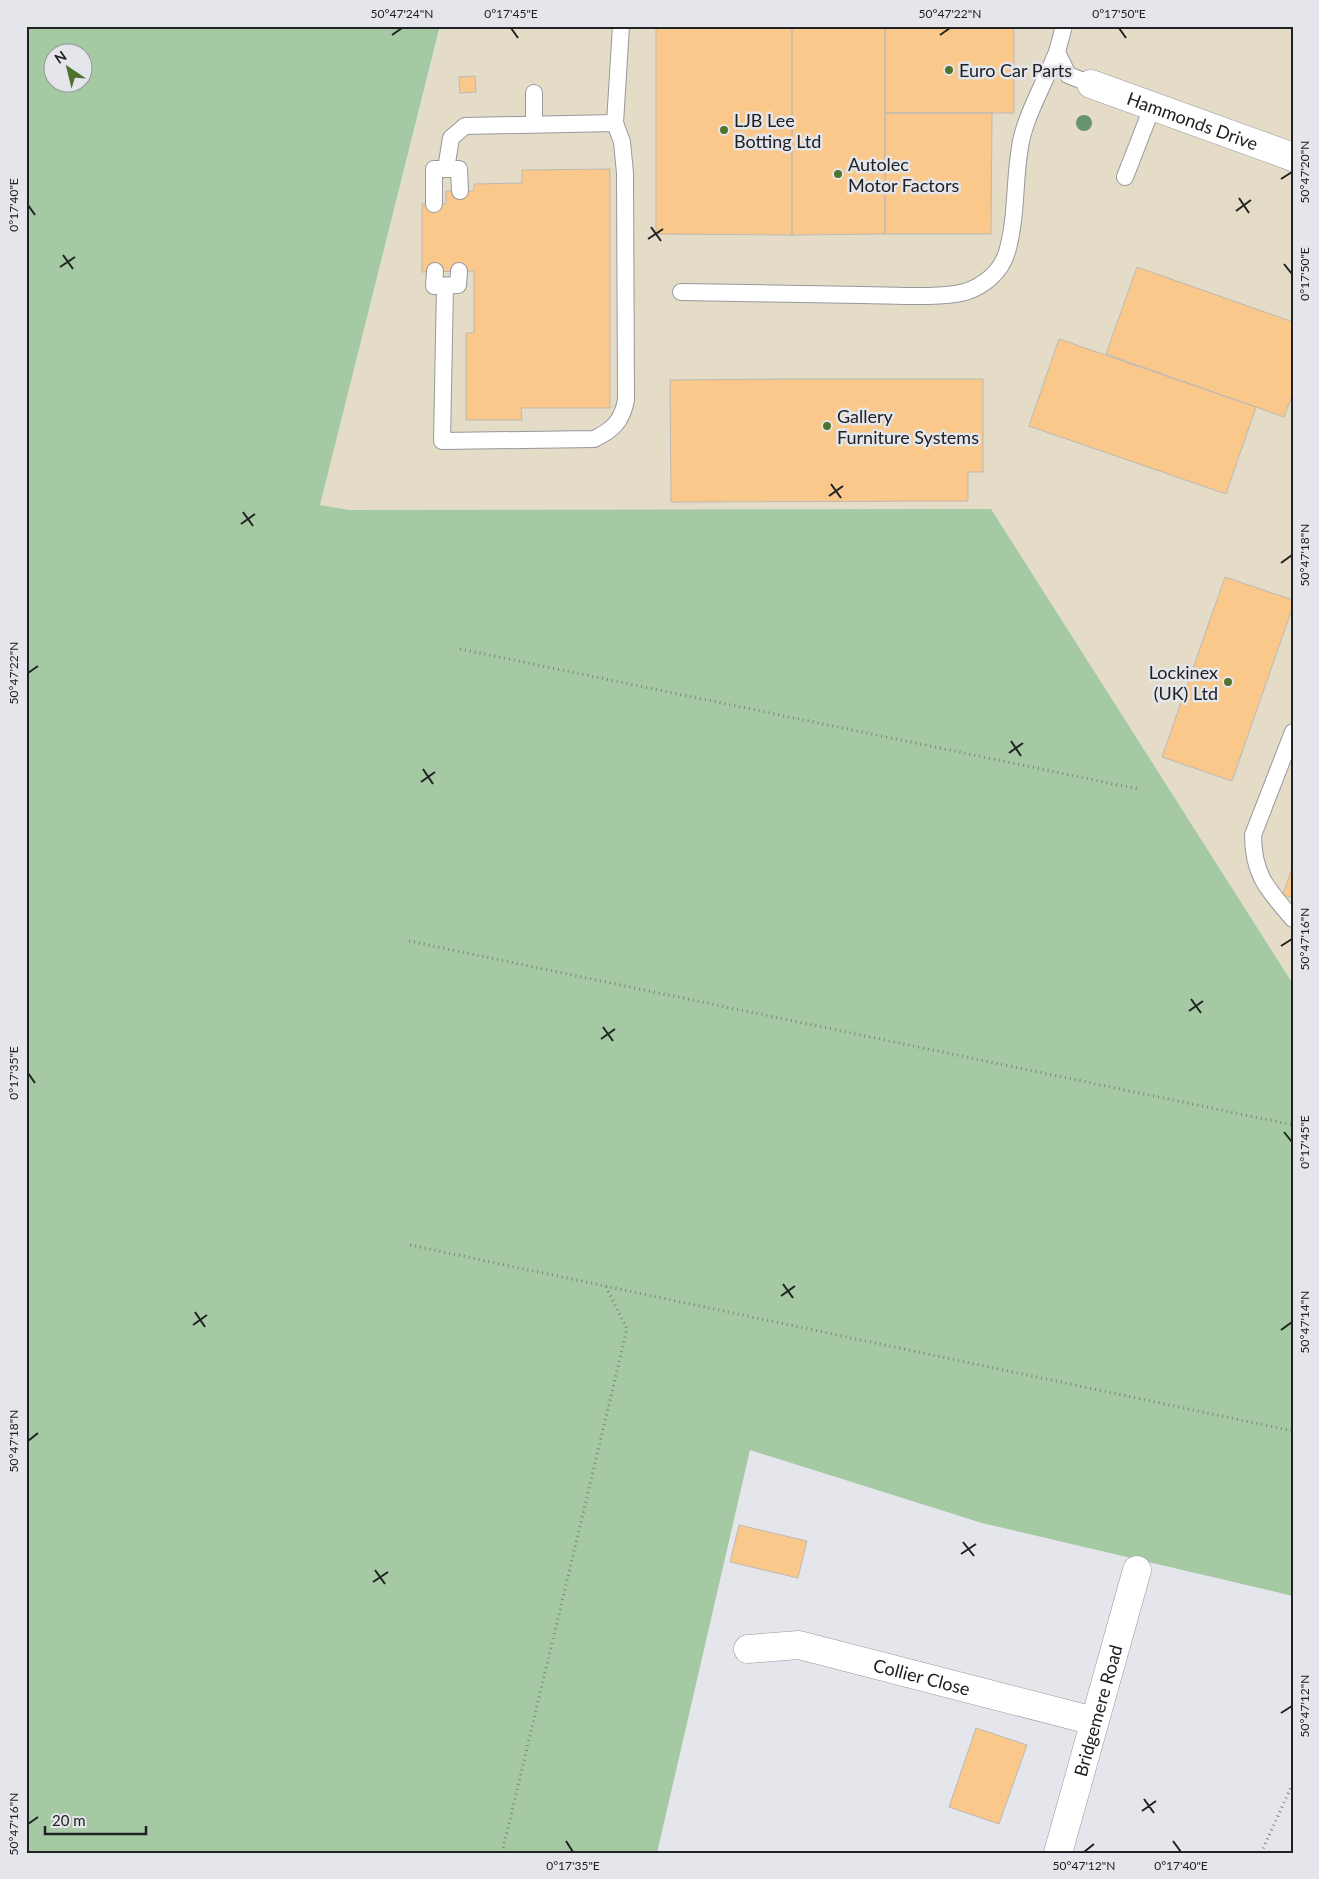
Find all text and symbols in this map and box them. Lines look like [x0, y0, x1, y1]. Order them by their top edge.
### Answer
text: 50°47'24"N [371, 6, 433, 21]
text: 0°17'45"E [484, 6, 538, 21]
text: 50°47'22"N [919, 6, 981, 21]
text: 0°17'50"E [1092, 6, 1146, 21]
north arrow [42, 42, 92, 92]
text: N [51, 47, 70, 67]
place label: Euro Car Parts [959, 59, 1072, 81]
marker: Euro Car Parts [943, 64, 955, 76]
street label: Hammonds Drive [1124, 87, 1261, 154]
place label: LJB Lee Botting Ltd [734, 109, 821, 152]
marker: LJB Lee Botting Ltd [718, 124, 730, 136]
text: 50°47'20"N [1297, 141, 1312, 203]
place label: Autolec Motor Factors [848, 153, 959, 196]
marker: Autolec Motor Factors [832, 168, 844, 180]
text: 0°17'40"E [6, 178, 21, 232]
text: 0°17'50"E [1297, 247, 1312, 301]
place label: Gallery Furniture Systems [837, 405, 979, 448]
marker: Gallery Furniture Systems [821, 420, 833, 432]
text: 50°47'18"N [1297, 524, 1312, 586]
text: 50°47'22"N [6, 642, 21, 704]
place label: Lockinex (UK) Ltd [1149, 661, 1218, 704]
marker: Lockinex (UK) Ltd [1222, 676, 1234, 688]
text: 50°47'16"N [1297, 908, 1312, 970]
text: 0°17'35"E [6, 1046, 21, 1100]
text: 0°17'45"E [1297, 1115, 1312, 1169]
text: 50°47'14"N [1297, 1291, 1312, 1353]
text: 50°47'18"N [6, 1410, 21, 1472]
street label: Bridgemere Road [1069, 1642, 1127, 1779]
street label: Collier Close [871, 1654, 973, 1700]
text: 50°47'12"N [1297, 1675, 1312, 1737]
text: 50°47'16"N [6, 1793, 21, 1855]
scale bar [45, 1804, 146, 1836]
text: 20 m [52, 1811, 86, 1829]
text: 0°17'35"E [546, 1858, 600, 1873]
text: 50°47'12"N [1053, 1858, 1115, 1873]
text: 0°17'40"E [1154, 1858, 1208, 1873]

